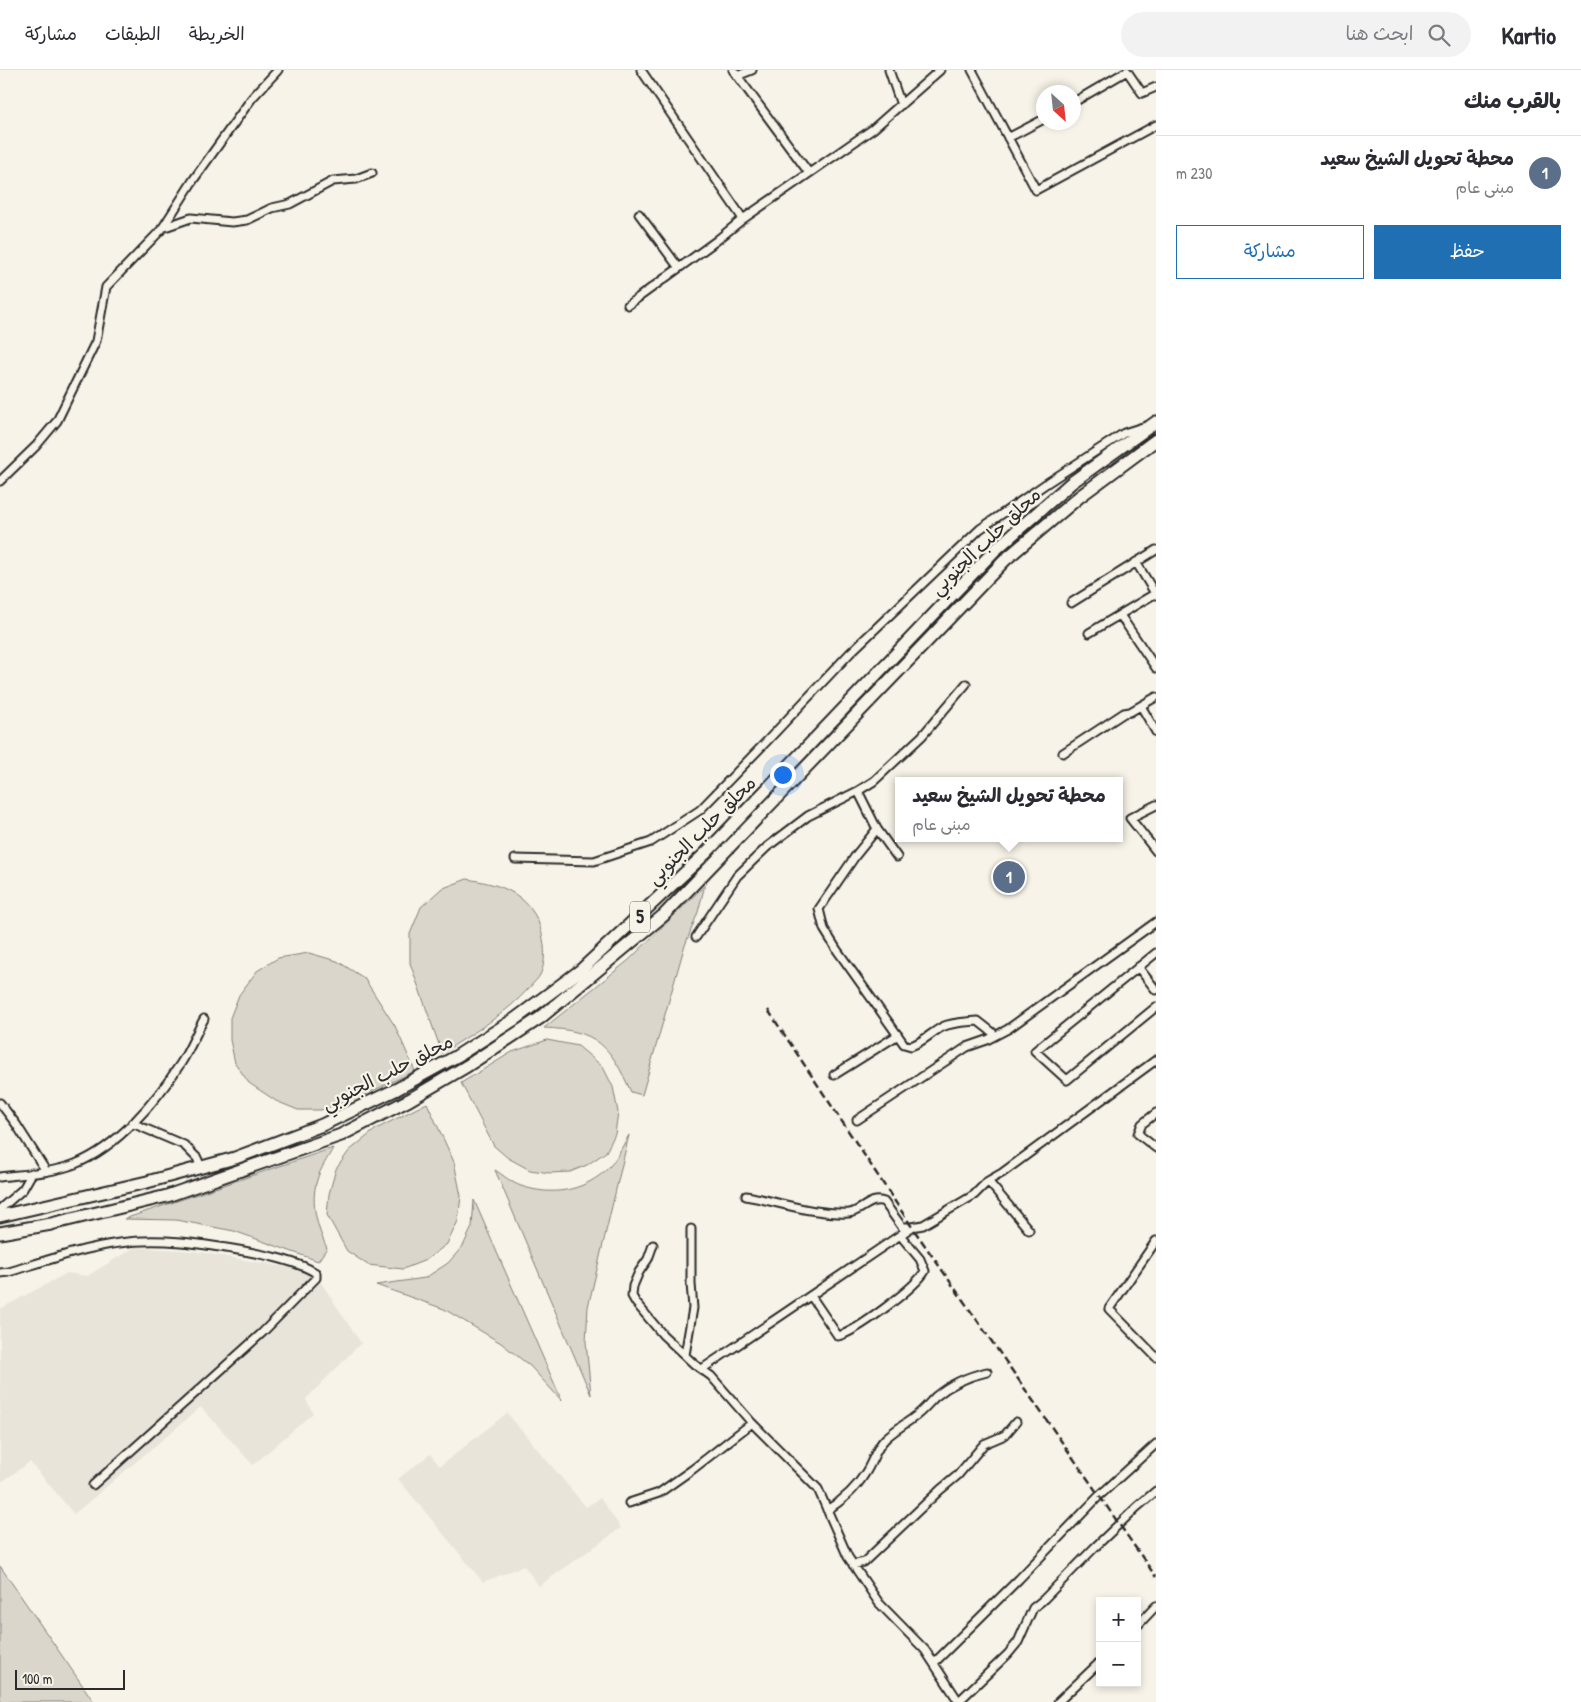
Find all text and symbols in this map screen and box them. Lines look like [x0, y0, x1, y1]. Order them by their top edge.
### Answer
search box [1121, 12, 1471, 57]
text: Kartio [1501, 19, 1556, 51]
text: ابحث هنا [1346, 20, 1413, 46]
text: مشاركة [25, 21, 77, 46]
text: الطبقات [105, 21, 161, 46]
text: الخريطة [189, 21, 245, 46]
icon: search [1425, 21, 1453, 49]
north arrow [1036, 85, 1081, 130]
text: بالقرب منك [1464, 86, 1561, 115]
text: محطة تحويل الشيخ سعيد [1320, 145, 1514, 171]
text: 230 m [1176, 162, 1212, 184]
text: 1 [1542, 162, 1548, 184]
text: مبنى عام [1456, 176, 1514, 198]
button: مشاركة [1176, 225, 1364, 279]
button: حفظ [1374, 225, 1561, 279]
street label: محلق حلب الجنوبي [924, 481, 1049, 603]
your location [770, 762, 796, 788]
street label: محلق حلب الجنوبي [641, 770, 764, 893]
popup [895, 777, 1123, 842]
text: محطة تحويل الشيخ سعيد [912, 782, 1106, 808]
text: مبنى عام [912, 813, 971, 835]
pin: 1 [993, 858, 1025, 896]
road number: 5 [630, 902, 650, 932]
street label: محلق حلب الجنوبي [317, 1028, 459, 1120]
map controls [1096, 1597, 1141, 1687]
button: + [1096, 1597, 1141, 1642]
button: − [1096, 1642, 1141, 1687]
scale bar [15, 1667, 125, 1690]
text: 100 m [22, 1669, 52, 1688]

